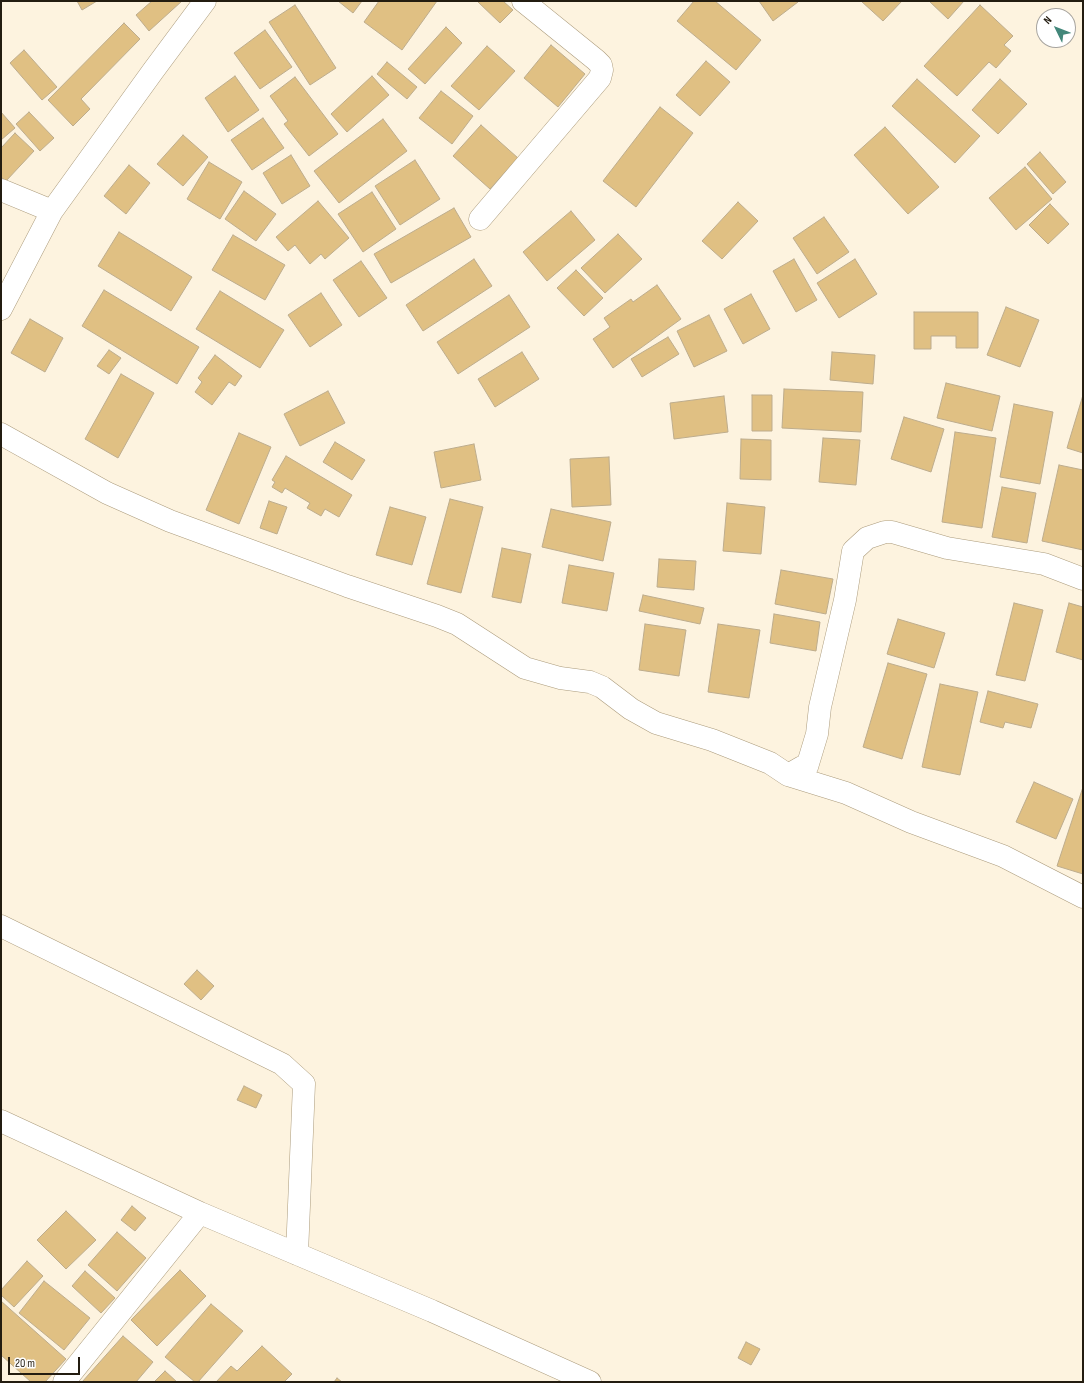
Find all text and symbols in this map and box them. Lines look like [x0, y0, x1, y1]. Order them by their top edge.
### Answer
north arrow [1036, 8, 1076, 48]
text: N [1041, 14, 1054, 27]
scale bar [10, 1349, 82, 1375]
text: 20 m [15, 1356, 35, 1371]

